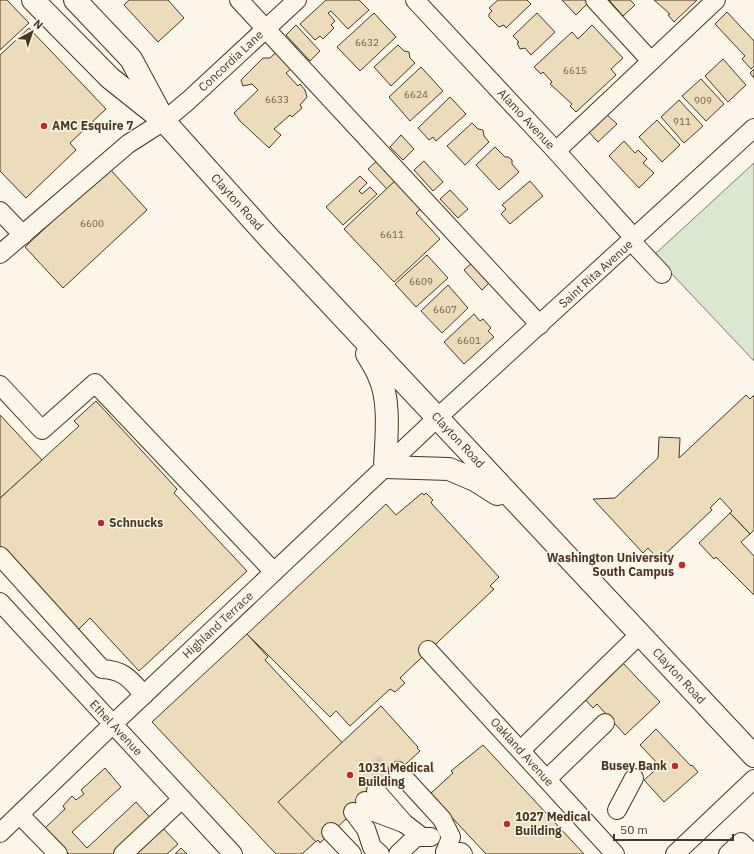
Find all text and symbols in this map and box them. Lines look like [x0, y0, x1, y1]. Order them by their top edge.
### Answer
north arrow [12, 12, 52, 52]
text: N [31, 16, 46, 32]
street label: Concordia Lane [195, 27, 266, 94]
house number: 6632 [355, 36, 379, 49]
house number: 6615 [563, 64, 587, 77]
street label: Alamo Avenue [494, 85, 559, 152]
house number: 6624 [404, 88, 428, 101]
house number: 6633 [265, 93, 289, 106]
house number: 909 [694, 94, 712, 107]
house number: 911 [673, 115, 691, 128]
place label: AMC Esquire 7 [52, 118, 133, 133]
marker: AMC Esquire 7 [39, 121, 49, 131]
street label: Clayton Road [208, 170, 267, 233]
house number: 6600 [80, 217, 104, 230]
house number: 6611 [380, 228, 404, 241]
street label: Saint Rita Avenue [556, 236, 636, 311]
house number: 6609 [409, 275, 433, 288]
house number: 6607 [433, 303, 457, 316]
house number: 6601 [457, 334, 481, 347]
street label: Clayton Road [429, 409, 488, 471]
place label: Schnucks [109, 515, 163, 530]
marker: Schnucks [96, 518, 106, 528]
place label: Washington University South Campus [547, 550, 675, 579]
marker: Washington University South Campus [677, 560, 687, 570]
street label: Highland Terrace [179, 588, 256, 661]
street label: Clayton Road [650, 645, 709, 707]
street label: Ethel Avenue [87, 697, 146, 759]
street label: Oakland Avenue [487, 714, 558, 790]
place label: Busey Bank [601, 758, 667, 773]
place label: 1031 Medical Building [358, 760, 434, 789]
marker: Busey Bank [670, 761, 680, 771]
marker: 1031 Medical Building [345, 770, 355, 780]
place label: 1027 Medical Building [515, 809, 591, 838]
scale bar [614, 816, 733, 842]
marker: 1027 Medical Building [502, 819, 512, 829]
text: 50 m [620, 822, 648, 837]

